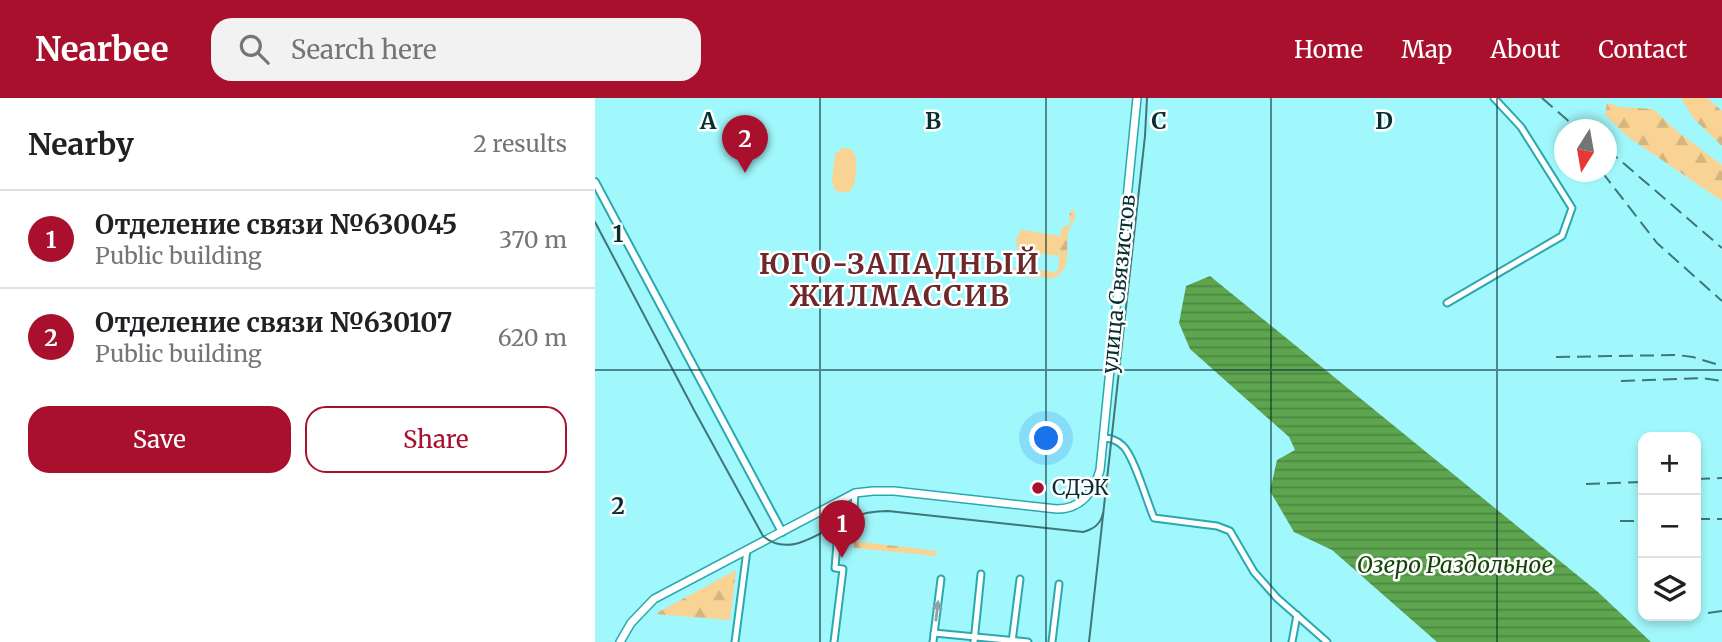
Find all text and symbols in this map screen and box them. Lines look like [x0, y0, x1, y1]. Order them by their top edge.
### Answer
search box [211, 18, 701, 81]
text: Nearbee [35, 29, 169, 70]
icon: search [235, 30, 273, 68]
text: Search here [291, 33, 437, 66]
text: Home [1294, 34, 1363, 65]
text: Map [1401, 34, 1452, 65]
text: About [1490, 34, 1560, 65]
text: Contact [1598, 34, 1687, 65]
text: A [699, 106, 717, 135]
text: B [925, 106, 941, 135]
text: C [1151, 106, 1167, 135]
text: D [1375, 106, 1393, 135]
pin: 2 [722, 115, 768, 173]
north arrow [1554, 119, 1617, 182]
text: Nearby [28, 125, 134, 163]
text: 2 results [473, 129, 567, 158]
street label: улица Связистов [1096, 193, 1141, 375]
text: Отделение связи №630045 [95, 208, 457, 241]
text: 1 [613, 219, 624, 248]
text: 1 [46, 225, 56, 254]
text: 370 m [499, 225, 567, 254]
text: Public building [95, 241, 262, 270]
district label: ЮГО-ЗАПАДНЫЙ ЖИЛМАССИВ [759, 246, 1041, 314]
text: Отделение связи №630107 [95, 306, 452, 339]
text: 2 [44, 323, 58, 352]
text: 620 m [498, 323, 567, 352]
text: Public building [95, 339, 262, 368]
button: Save [28, 406, 291, 473]
button: Share [305, 406, 567, 473]
your location [1029, 421, 1063, 455]
map controls [1638, 432, 1701, 621]
button: + [1638, 432, 1701, 495]
place label: СДЭК [1052, 474, 1109, 501]
marker: СДЭК [1030, 480, 1046, 496]
text: 2 [611, 491, 625, 520]
button: − [1638, 495, 1701, 558]
pin: 1 [819, 500, 865, 558]
water label: Озеро Раздольное [1357, 550, 1553, 579]
button: layers [1638, 558, 1701, 621]
one-way arrow [931, 600, 942, 622]

